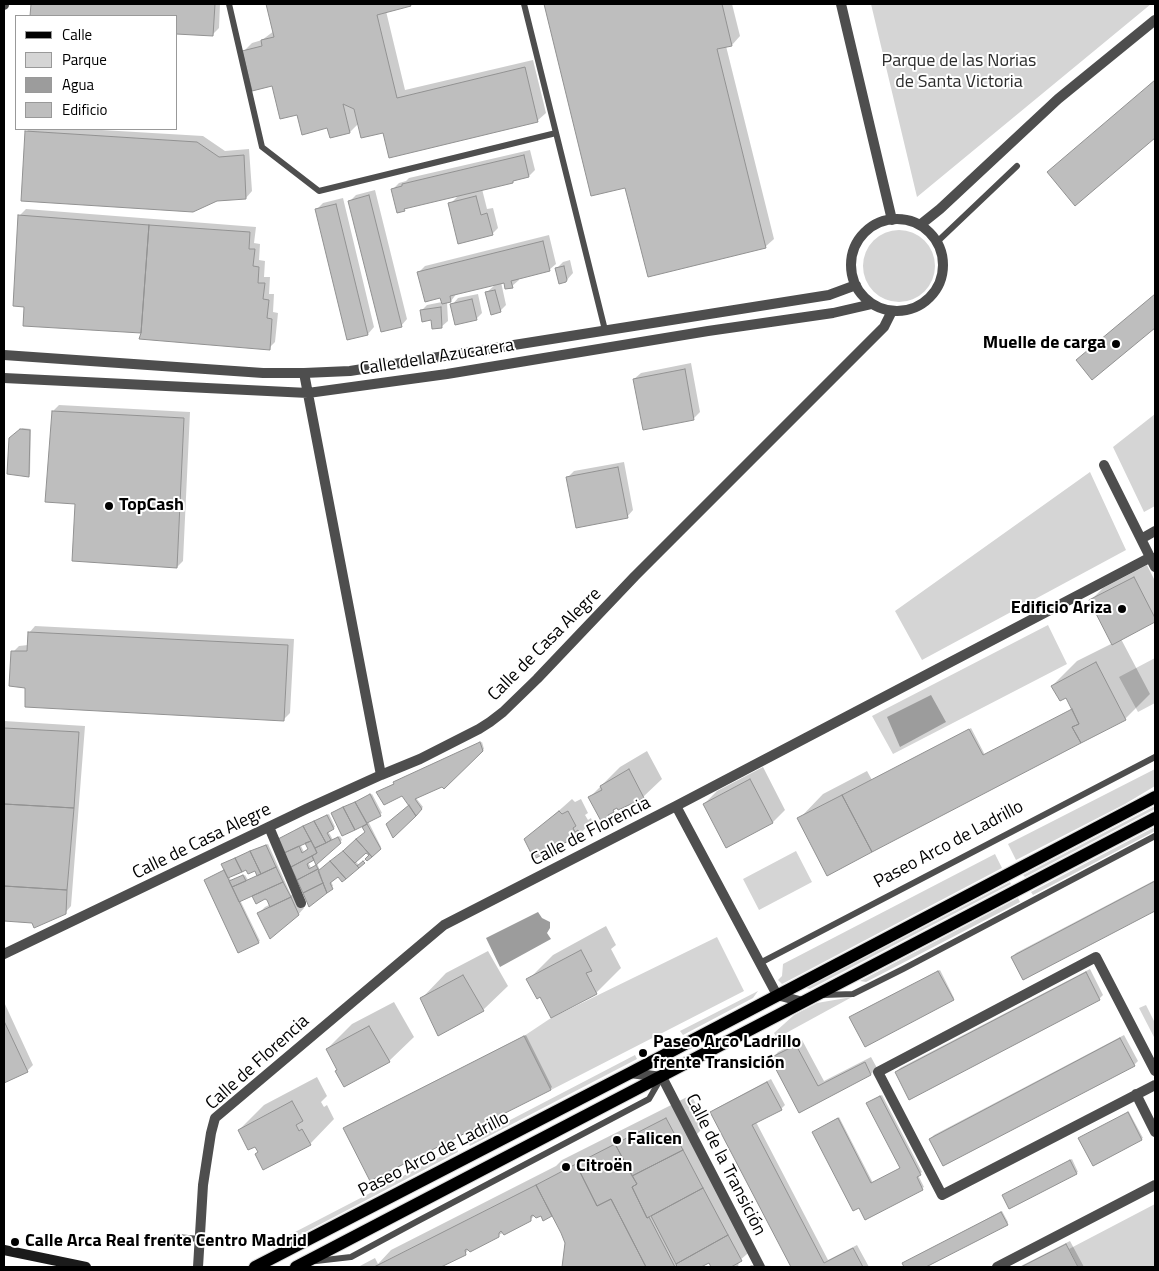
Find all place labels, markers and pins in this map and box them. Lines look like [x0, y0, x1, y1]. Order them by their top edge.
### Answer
place label: Muelle de carga [983, 333, 1106, 355]
marker: Muelle de carga [1110, 338, 1122, 350]
place label: TopCash [119, 495, 184, 517]
marker: TopCash [103, 500, 115, 512]
place label: Edificio Ariza [1011, 598, 1112, 620]
marker: Edificio Ariza [1116, 603, 1128, 615]
place label: Paseo Arco Ladrillo frente Transición [653, 1032, 801, 1074]
marker: Paseo Arco Ladrillo frente Transición [637, 1047, 649, 1059]
place label: Falicen [627, 1129, 682, 1151]
marker: Falicen [611, 1134, 623, 1146]
place label: Citroën [576, 1156, 632, 1178]
marker: Citroën [560, 1161, 572, 1173]
place label: Calle Arca Real frente Centro Madrid [25, 1231, 307, 1253]
marker: Calle Arca Real frente Centro Madrid [9, 1236, 21, 1248]

